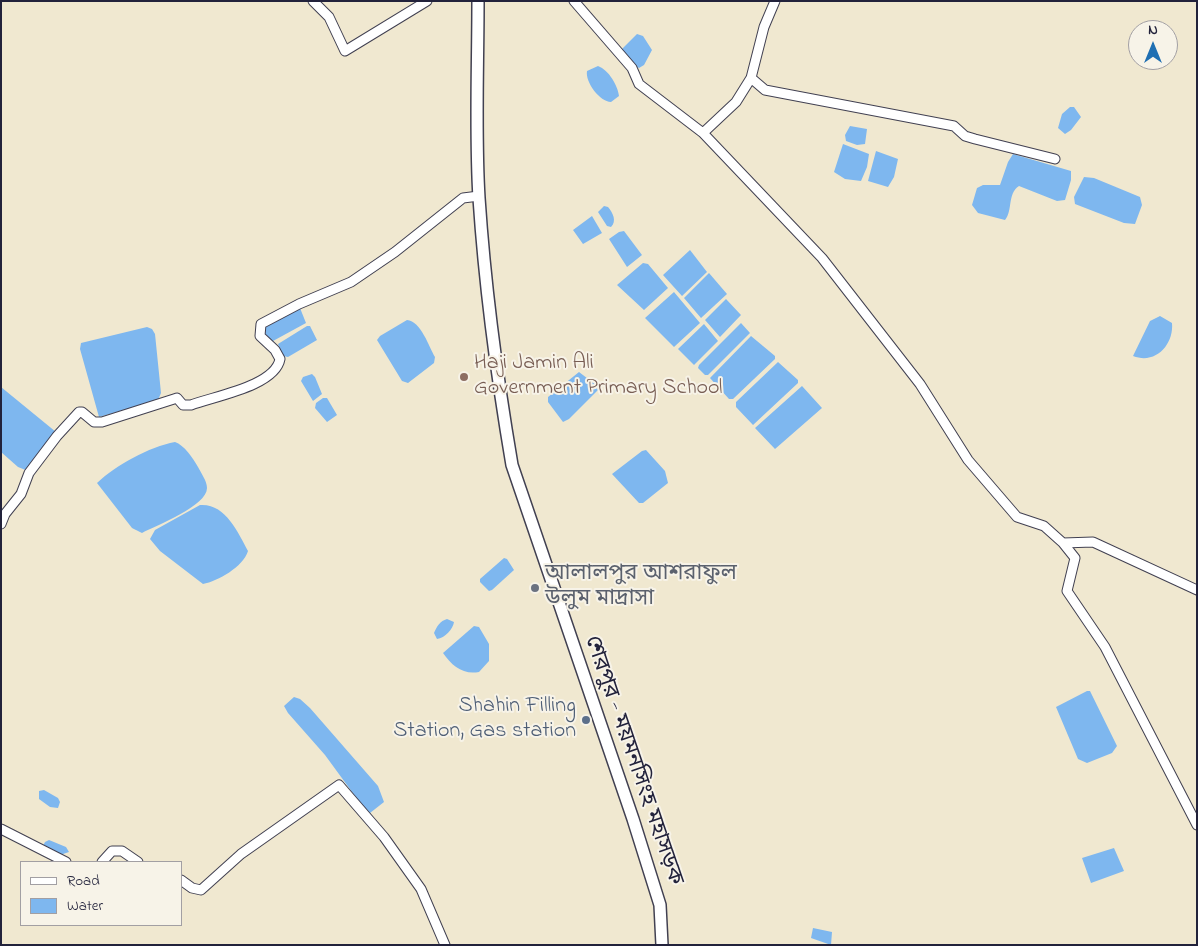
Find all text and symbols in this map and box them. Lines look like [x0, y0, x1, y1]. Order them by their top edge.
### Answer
north arrow [1128, 20, 1178, 70]
text: N [1148, 20, 1158, 41]
place label: Haji Jamin Ali Government Primary School [474, 351, 723, 402]
marker: Haji Jamin Ali Government Primary School [458, 371, 470, 383]
place label: আলালপুর আশরাফুল উলুম মাদ্রাসা [545, 562, 737, 614]
marker: আলালপুর আশরাফুল উলুম মাদ্রাসা [529, 582, 541, 594]
street label: শেরপুর - ময়মনসিংহ মহাসড়ক [577, 633, 687, 889]
place label: Shahin Filling Station, Gas station [393, 694, 576, 746]
marker: Shahin Filling Station, Gas station [580, 714, 592, 726]
legend [20, 861, 182, 926]
text: Road [67, 870, 100, 892]
text: Water [67, 895, 103, 917]

